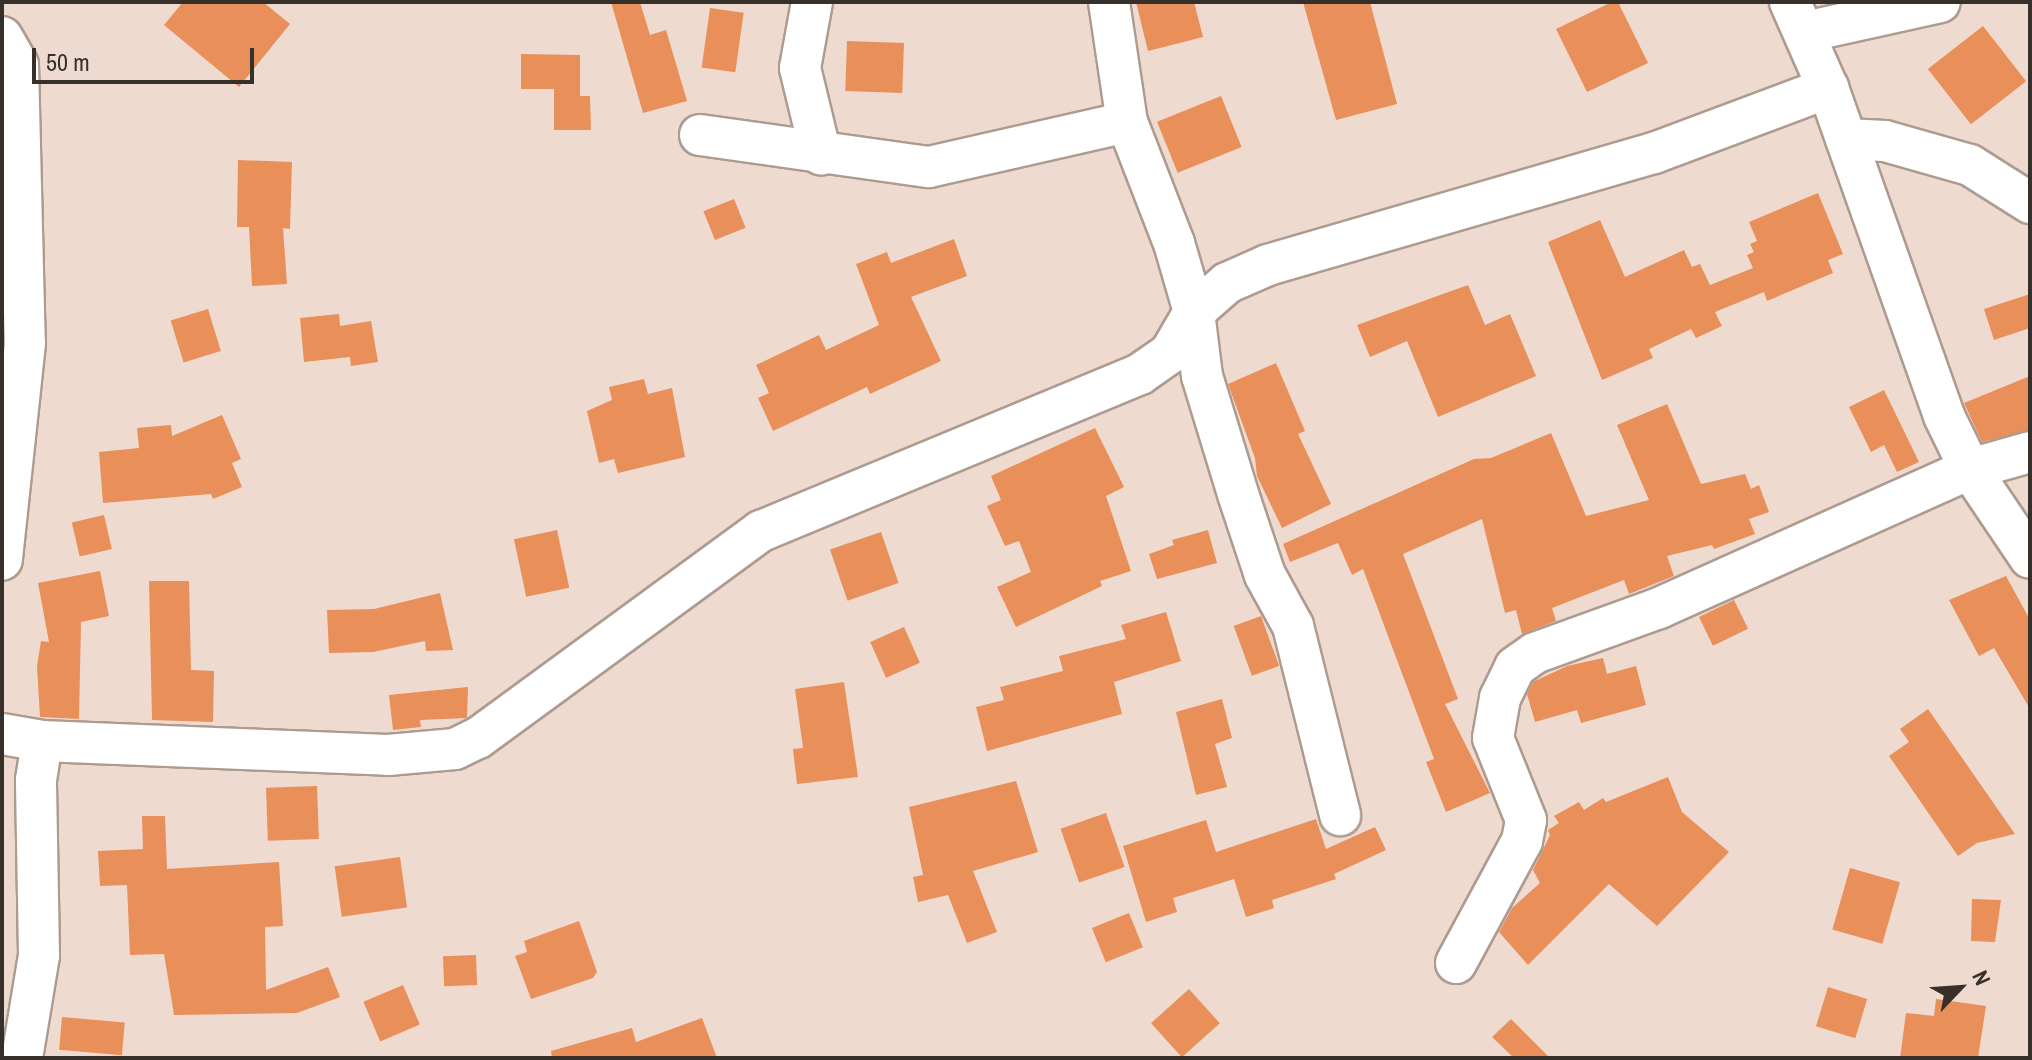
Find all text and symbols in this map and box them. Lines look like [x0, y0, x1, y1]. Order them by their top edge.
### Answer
scale bar [36, 32, 258, 82]
text: 50 m [46, 46, 90, 78]
north arrow [1920, 948, 2000, 1028]
text: N [1965, 966, 1998, 990]

